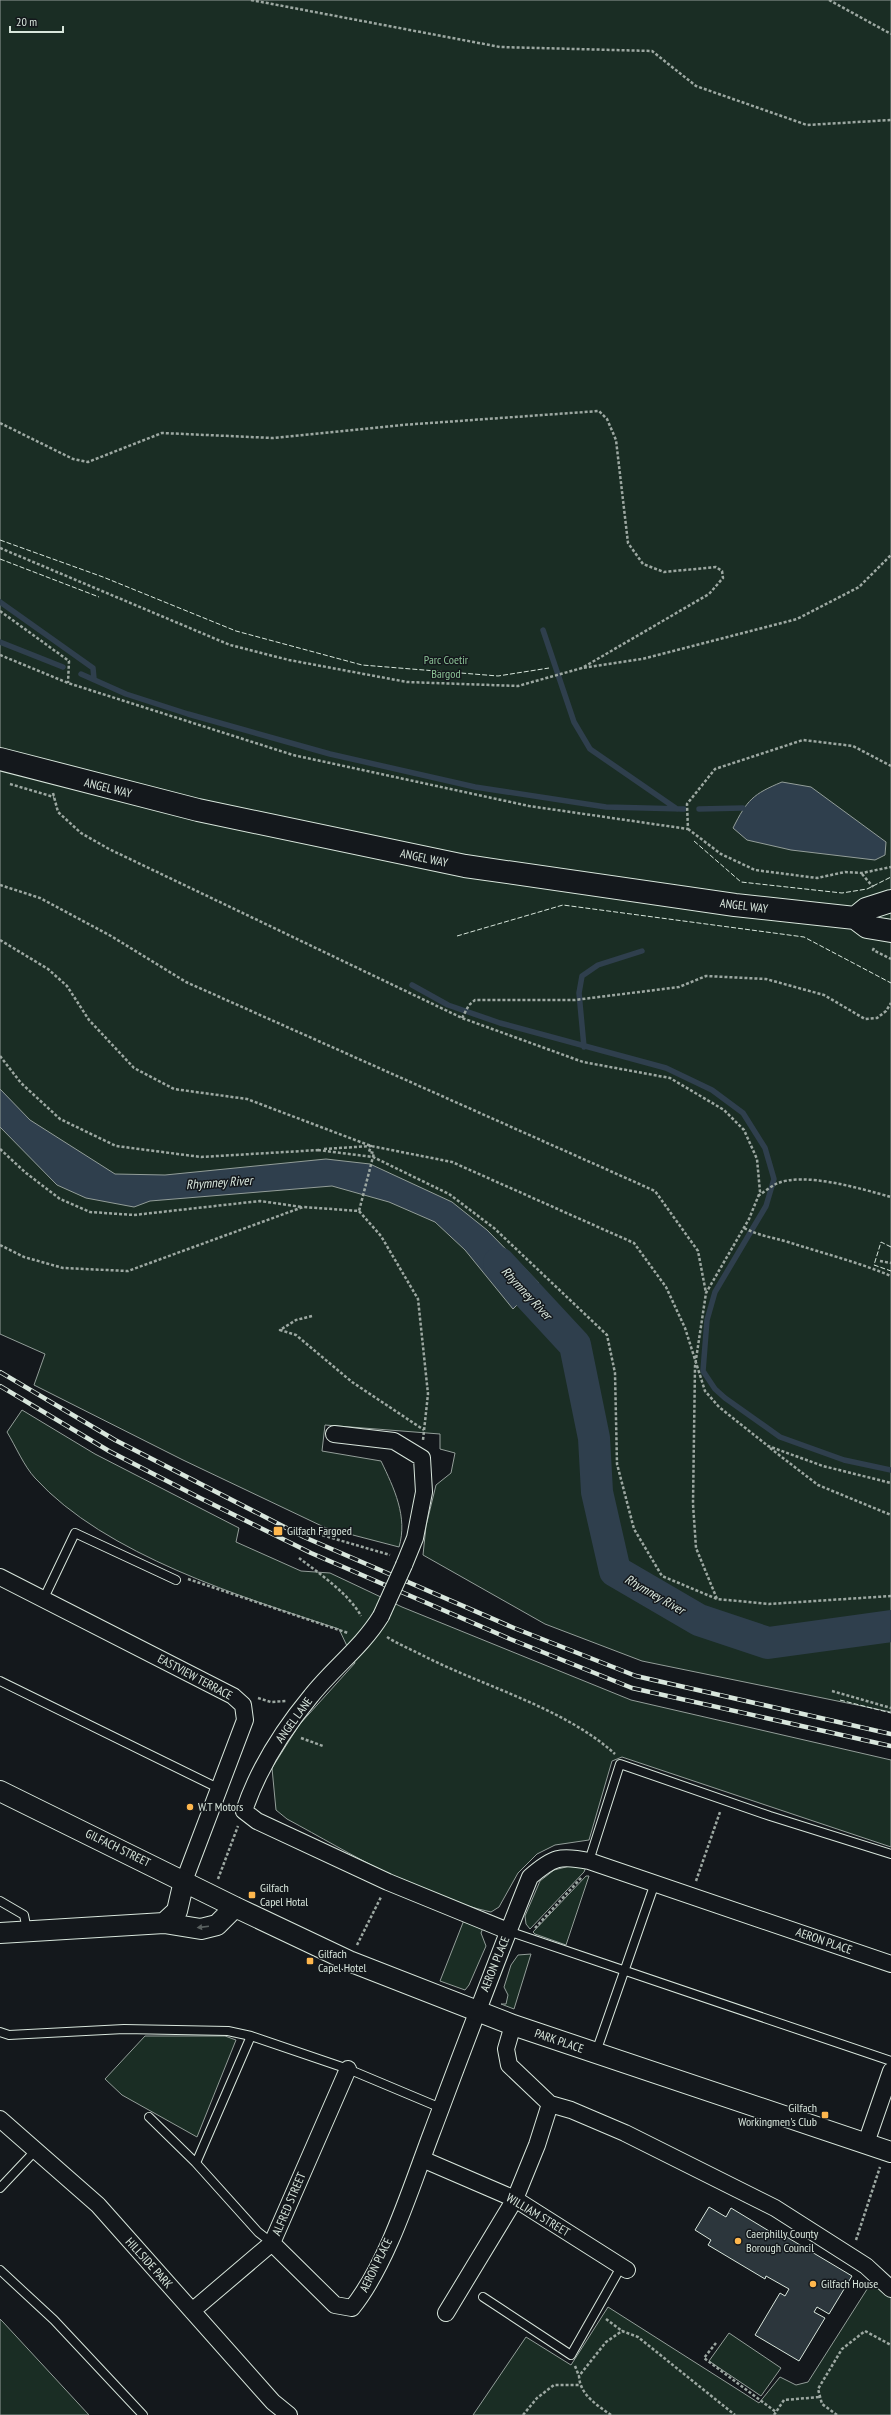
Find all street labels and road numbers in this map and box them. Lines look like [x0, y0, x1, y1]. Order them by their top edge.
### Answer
street label: ANGEL WAY [83, 774, 134, 801]
street label: ANGEL WAY [399, 845, 450, 870]
street label: ANGEL WAY [719, 895, 769, 916]
street label: EASTVIEW TERRACE [155, 1651, 235, 1703]
street label: ANGEL LANE [272, 1694, 315, 1745]
street label: GILFACH STREET [83, 1825, 154, 1870]
street label: AERON PLACE [794, 1924, 854, 1957]
street label: AERON PLACE [477, 1934, 512, 1994]
street label: PARK PLACE [533, 2025, 586, 2056]
street label: ALFRED STREET [268, 2169, 309, 2238]
street label: WILLIAM STREET [504, 2190, 573, 2240]
street label: HILLSIDE PARK [123, 2234, 176, 2291]
street label: AERON PLACE [356, 2235, 395, 2294]

